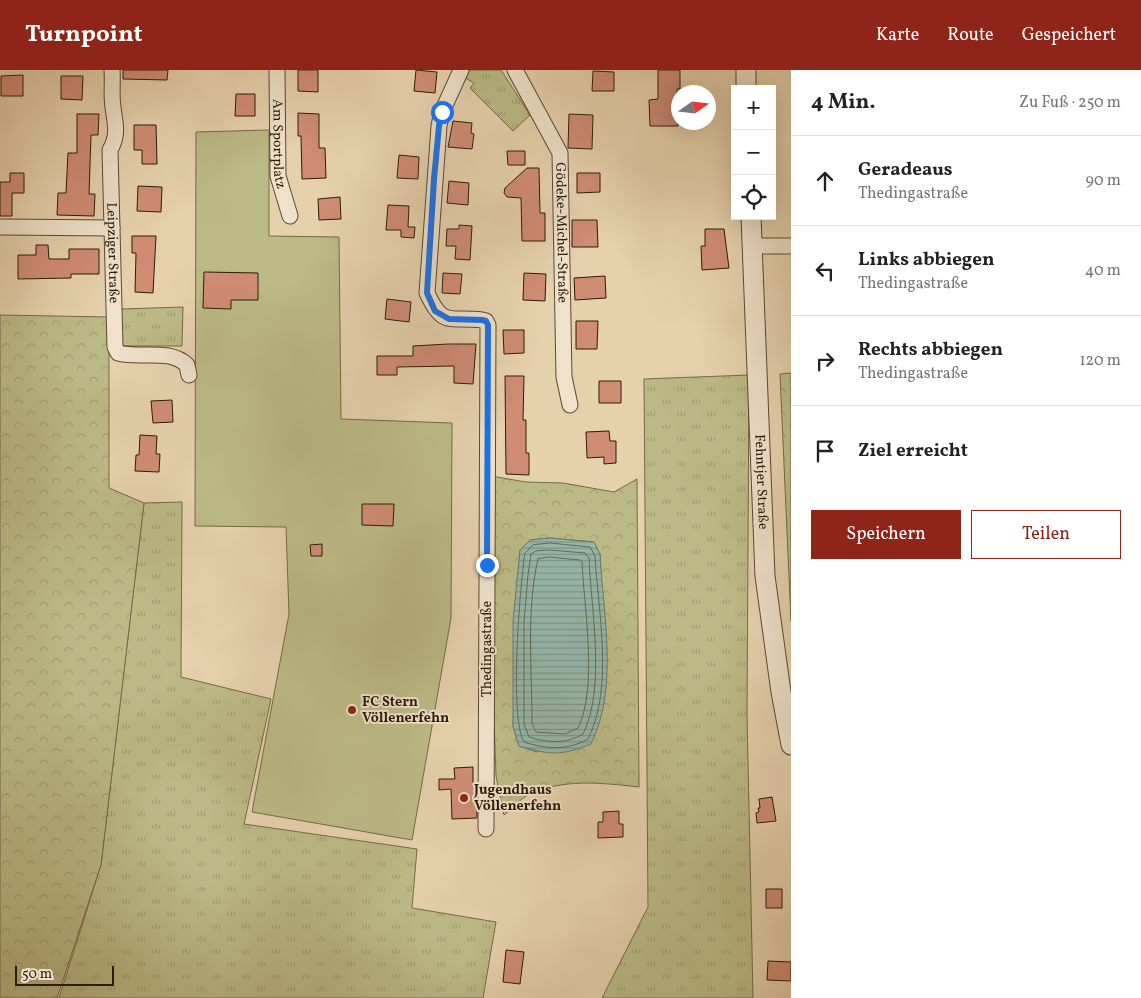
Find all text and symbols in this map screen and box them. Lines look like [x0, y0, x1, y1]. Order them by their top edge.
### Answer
text: Turnpoint [25, 18, 143, 52]
text: Karte [876, 23, 919, 48]
text: Route [947, 23, 994, 48]
text: Gespeichert [1022, 23, 1116, 48]
north arrow [671, 85, 716, 130]
map controls [731, 85, 776, 220]
button: + [731, 85, 776, 130]
text: 4 Min. [811, 88, 875, 117]
text: Zu Fuß · 250 m [1019, 92, 1121, 114]
street label: Am Sportplatz [268, 99, 291, 191]
route start [431, 101, 454, 124]
button: − [731, 130, 776, 175]
text: Geradeaus [858, 157, 953, 183]
street label: Gödeke-Michel-Straße [551, 162, 572, 303]
icon: ahead [811, 167, 839, 195]
text: 90 m [1085, 170, 1121, 192]
button: locate [731, 175, 776, 220]
text: Thedingastraße [858, 183, 968, 205]
street label: Leipziger Straße [102, 202, 123, 304]
text: Links abbiegen [858, 247, 995, 273]
icon: left [811, 257, 839, 285]
text: 40 m [1085, 260, 1121, 282]
text: Thedingastraße [858, 273, 968, 295]
text: Rechts abbiegen [858, 337, 1003, 363]
icon: right [811, 347, 839, 375]
text: 120 m [1079, 350, 1121, 372]
text: Thedingastraße [858, 363, 968, 385]
street label: Fehntjer Straße [750, 434, 773, 530]
icon: arrive [811, 437, 839, 465]
text: Ziel erreicht [858, 438, 968, 464]
button: Speichern [811, 510, 961, 559]
button: Teilen [971, 510, 1121, 559]
route end [476, 554, 499, 577]
street label: Thedingastraße [478, 601, 497, 697]
place label: FC Stern Völlenerfehn [362, 693, 449, 728]
marker: FC Stern Völlenerfehn [346, 704, 358, 716]
place label: Jugendhaus Völlenerfehn [473, 781, 561, 816]
marker: Jugendhaus Völlenerfehn [458, 792, 470, 804]
scale bar [15, 963, 114, 986]
text: 50 m [22, 965, 52, 984]

